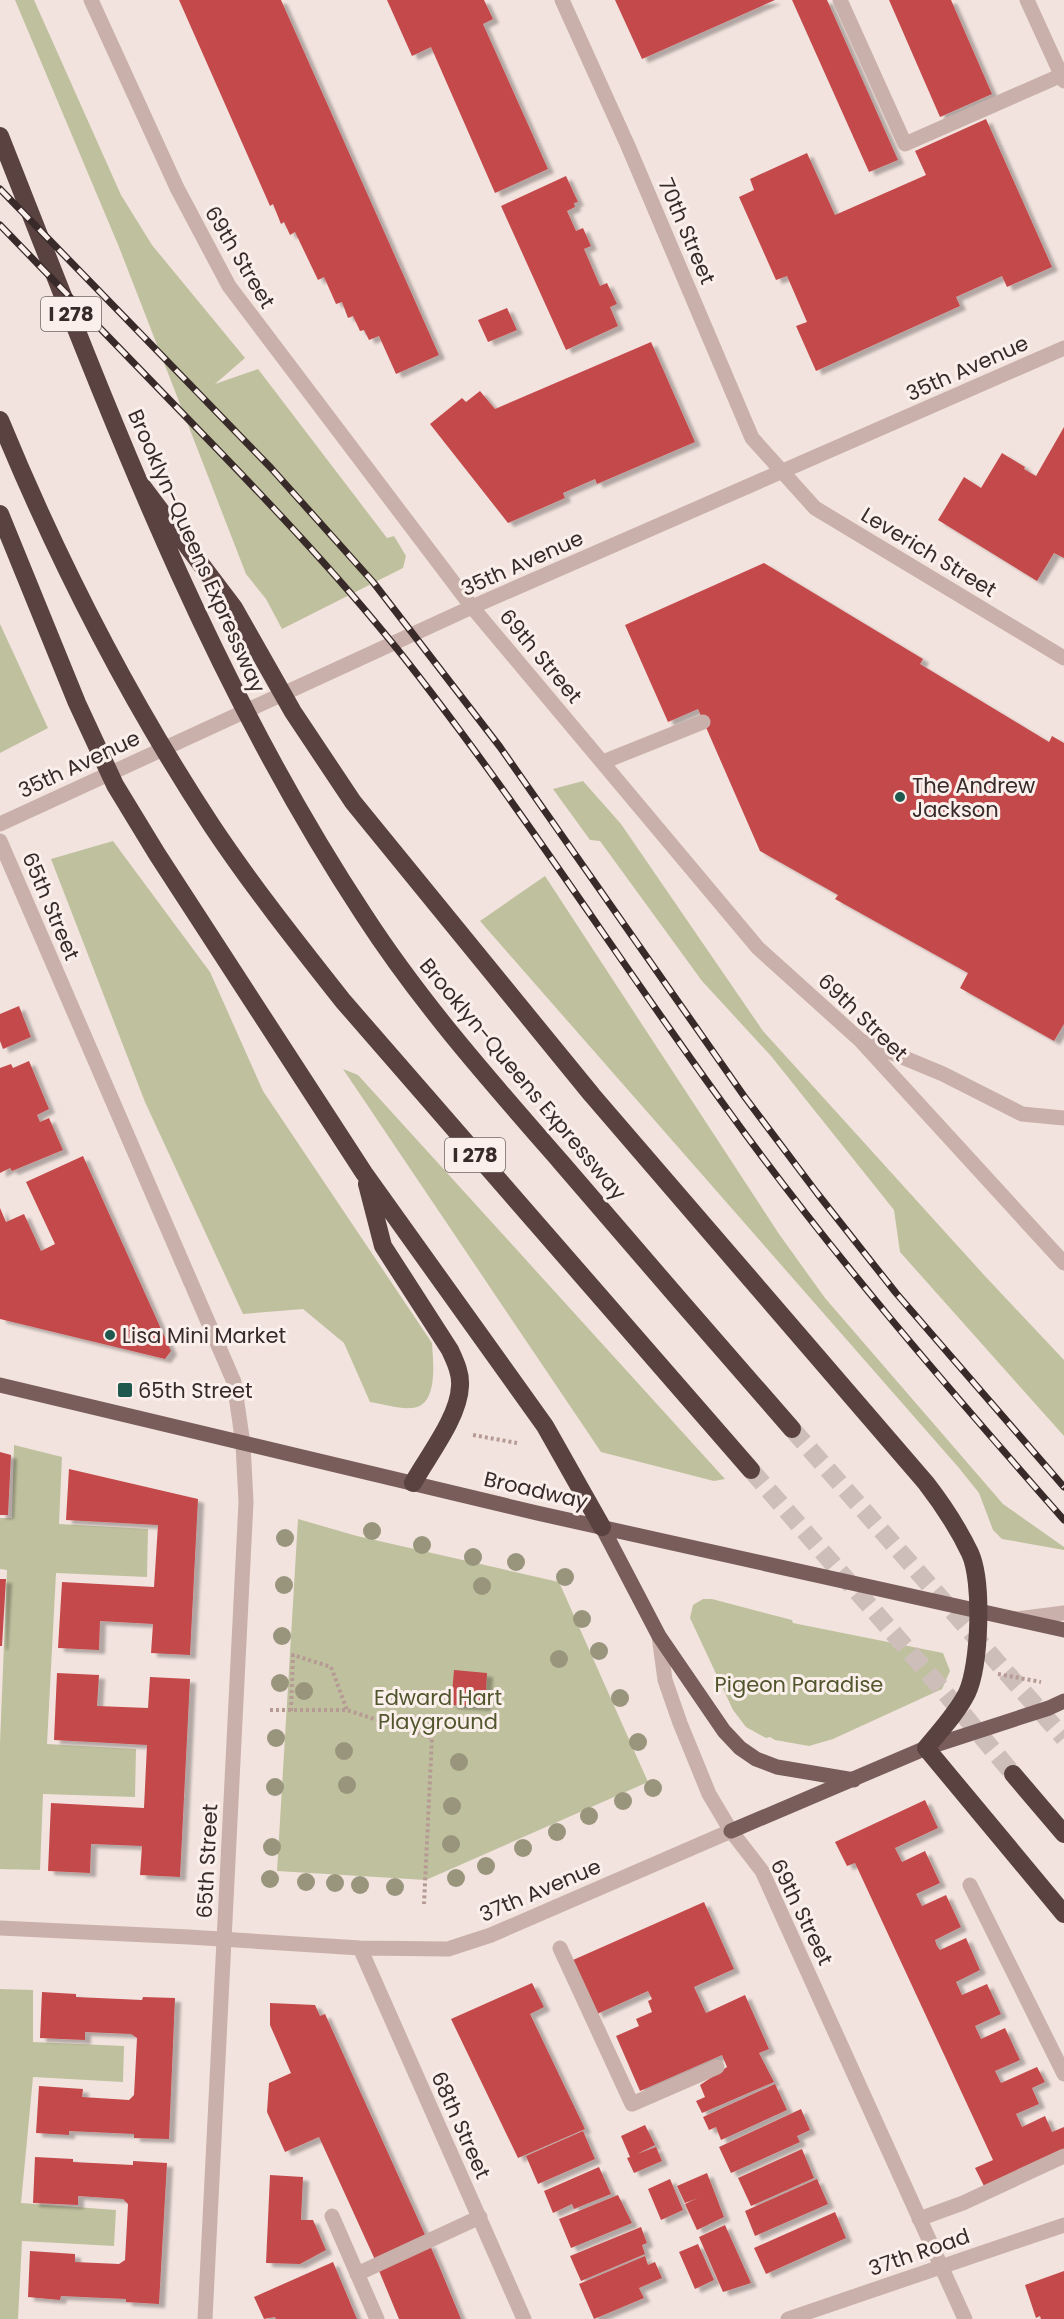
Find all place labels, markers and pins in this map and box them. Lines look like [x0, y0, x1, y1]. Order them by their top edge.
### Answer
place label: The Andrew Jackson [912, 771, 1035, 824]
marker: The Andrew Jackson [893, 790, 907, 804]
place label: Lisa Mini Market [122, 1321, 286, 1350]
marker: Lisa Mini Market [103, 1328, 117, 1342]
place label: 65th Street [138, 1376, 253, 1405]
marker: 65th Street [116, 1381, 134, 1399]

